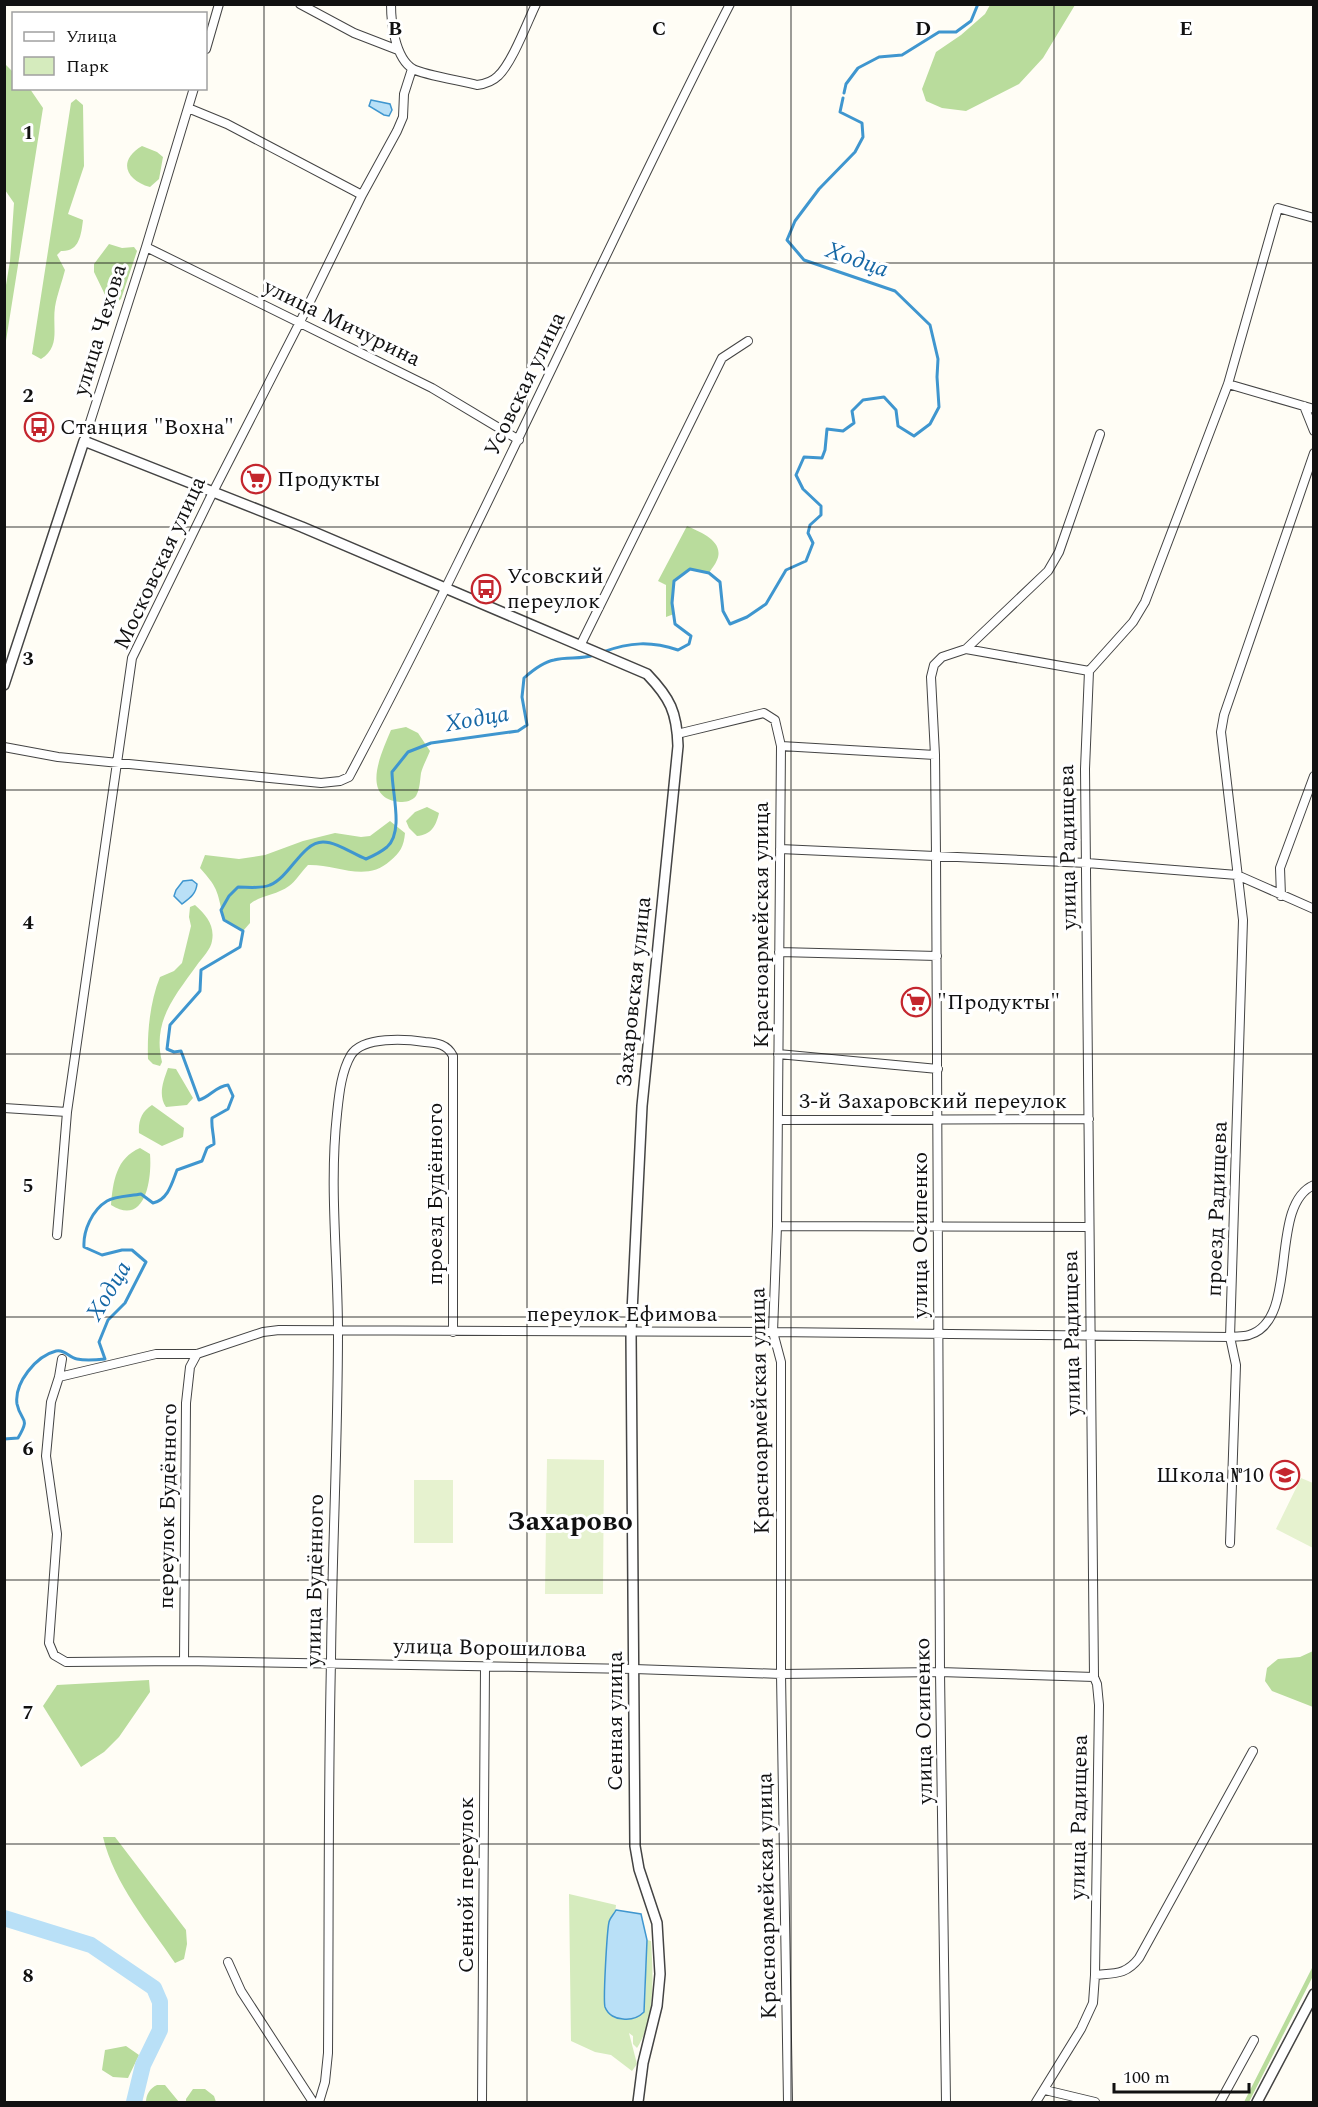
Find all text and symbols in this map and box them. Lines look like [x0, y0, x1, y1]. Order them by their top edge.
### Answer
legend [12, 12, 207, 90]
text: B [388, 14, 402, 44]
text: C [652, 14, 666, 44]
text: D [915, 14, 931, 44]
text: E [1179, 14, 1193, 44]
text: Улица [66, 23, 117, 50]
text: Парк [66, 53, 109, 80]
text: 1 [22, 118, 34, 148]
water label: Ходца [820, 232, 893, 288]
street label: улица Чехова [64, 260, 136, 401]
street label: улица Мичурина [257, 270, 426, 375]
street label: Усовская улица [476, 306, 574, 462]
text: 2 [22, 381, 34, 411]
bus stop icon: Станция "Вохна" [23, 411, 55, 443]
place label: Станция "Вохна" [60, 411, 234, 444]
supermarket icon: Продукты [240, 463, 272, 495]
place label: Продукты [277, 463, 380, 496]
street label: Московская улица [105, 471, 215, 655]
place label: Усовский переулок [507, 560, 604, 618]
bus stop icon: Усовский переулок [470, 573, 502, 605]
text: 3 [22, 644, 34, 674]
water label: Ходца [441, 696, 512, 743]
street label: улица Радищева [1050, 764, 1086, 931]
street label: Красноармейская улица [745, 801, 778, 1049]
street label: Захаровская улица [608, 895, 660, 1089]
text: 4 [22, 908, 34, 938]
supermarket icon: "Продукты" [900, 986, 932, 1018]
place label: "Продукты" [937, 986, 1060, 1019]
street label: 3-й Захаровский переулок [799, 1085, 1067, 1118]
street label: проезд Будённого [419, 1103, 452, 1285]
street label: проезд Радищева [1197, 1120, 1237, 1297]
street label: улица Осипенко [904, 1152, 937, 1319]
text: 5 [22, 1171, 34, 1201]
street label: улица Радищева [1054, 1250, 1090, 1417]
water label: Ходца [76, 1254, 141, 1329]
street label: Красноармейская улица [741, 1287, 779, 1535]
street label: переулок Ефимова [527, 1298, 718, 1331]
street label: переулок Будённого [150, 1403, 186, 1609]
text: 6 [22, 1434, 34, 1464]
place label: Школа №10 [1156, 1459, 1264, 1492]
school or university icon: Школа №10 [1269, 1459, 1301, 1491]
street label: улица Будённого [297, 1494, 333, 1667]
district label: Захарово [507, 1500, 633, 1543]
street label: улица Ворошилова [392, 1630, 587, 1666]
street label: улица Осипенко [906, 1637, 942, 1806]
street label: Сенная улица [599, 1651, 632, 1791]
text: 7 [22, 1698, 34, 1728]
street label: улица Радищева [1061, 1734, 1097, 1901]
street label: Красноармейская улица [748, 1772, 786, 2020]
street label: Сенной переулок [450, 1797, 483, 1973]
text: 8 [22, 1961, 34, 1991]
scale bar [1114, 2056, 1249, 2094]
text: 100 m [1123, 2064, 1170, 2091]

